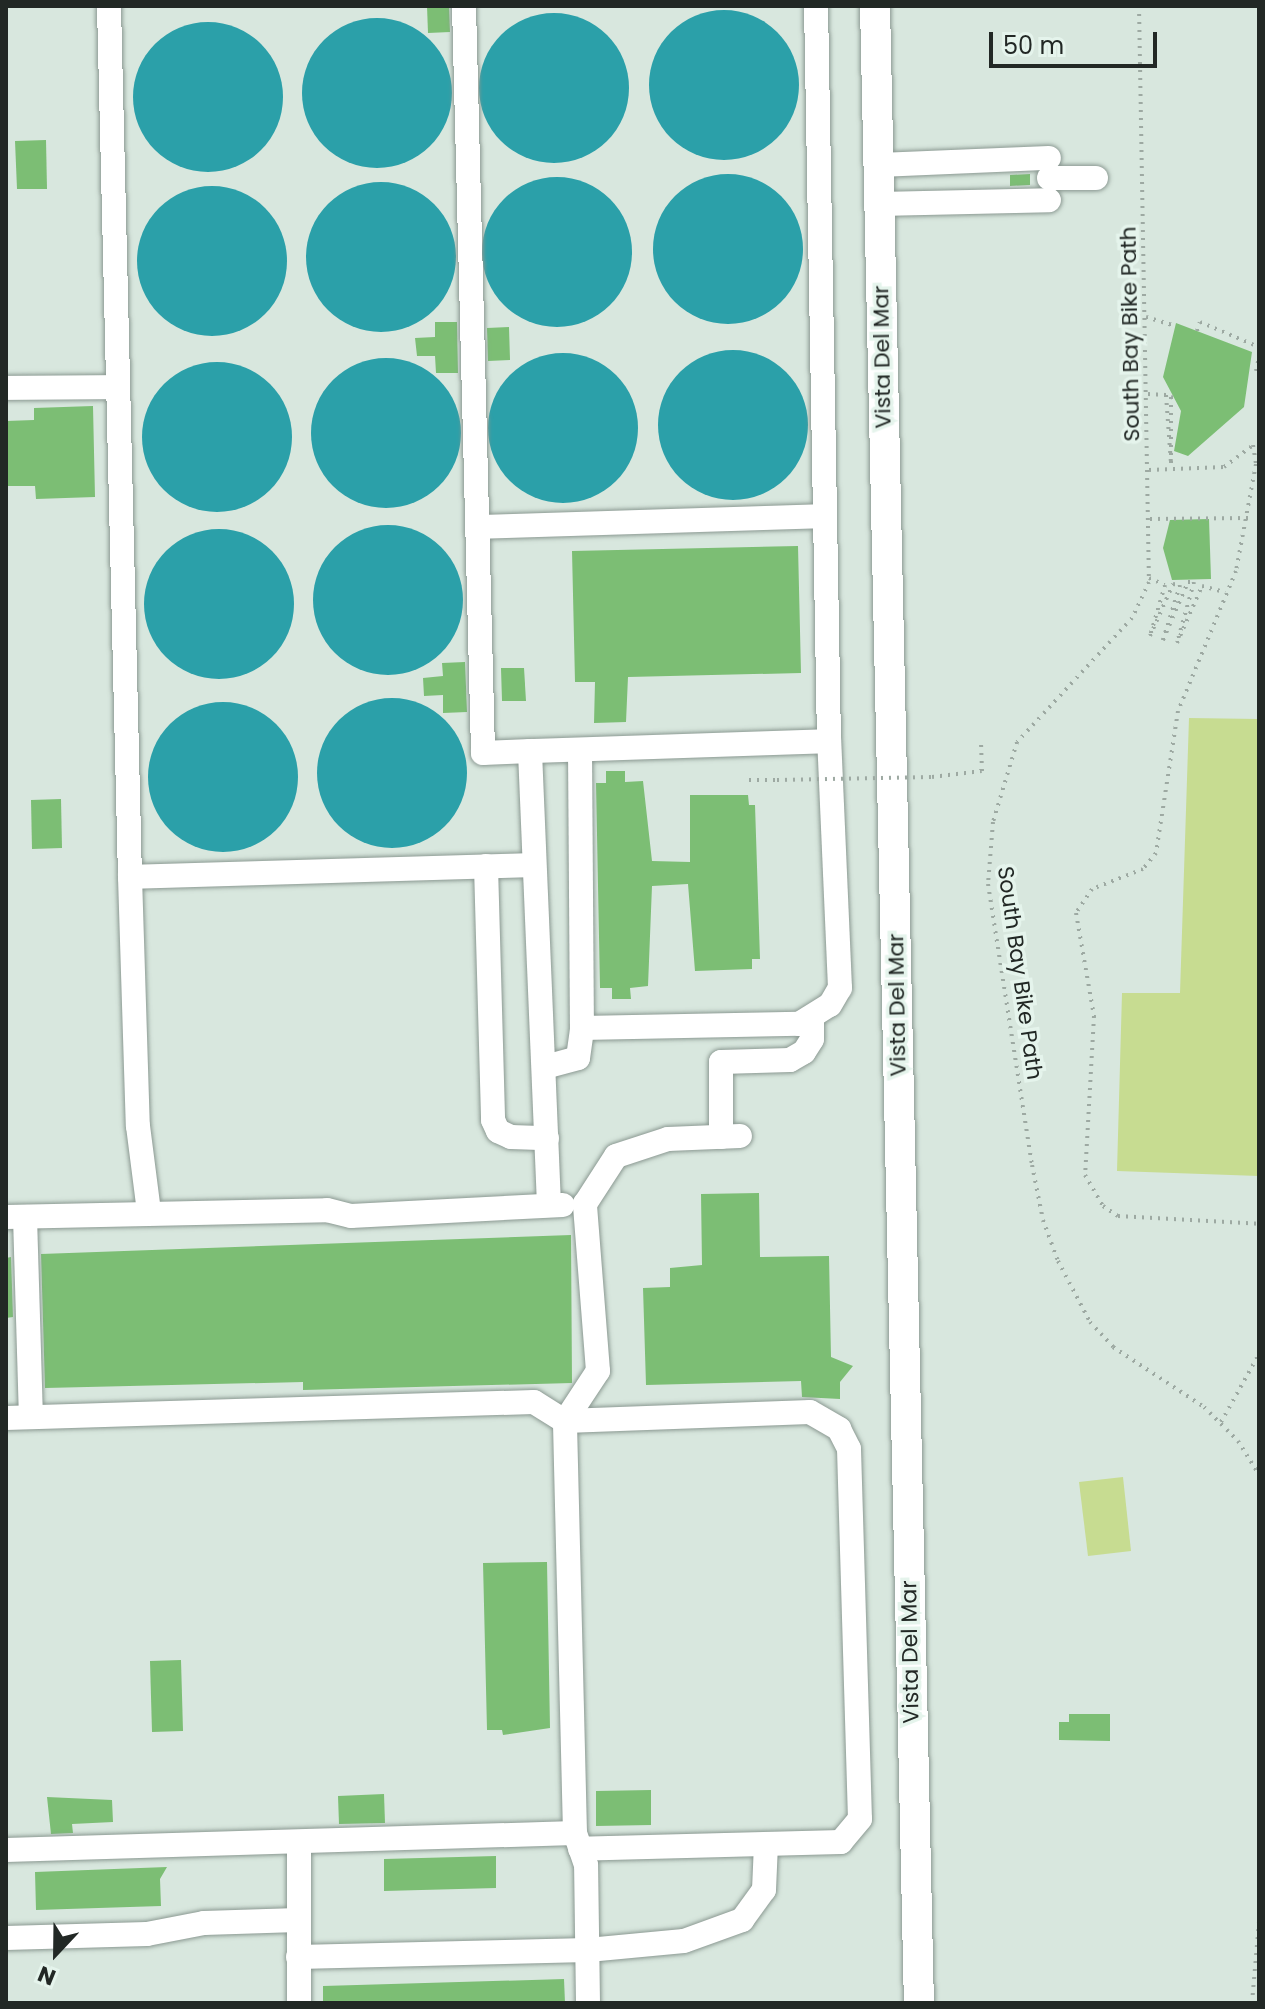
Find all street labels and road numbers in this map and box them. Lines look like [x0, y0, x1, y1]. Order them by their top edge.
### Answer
street label: South Bay Bike Path [1115, 226, 1145, 442]
street label: Vista Del Mar [868, 285, 896, 429]
street label: South Bay Bike Path [992, 865, 1048, 1081]
street label: Vista Del Mar [883, 933, 911, 1077]
street label: Vista Del Mar [896, 1580, 924, 1724]

